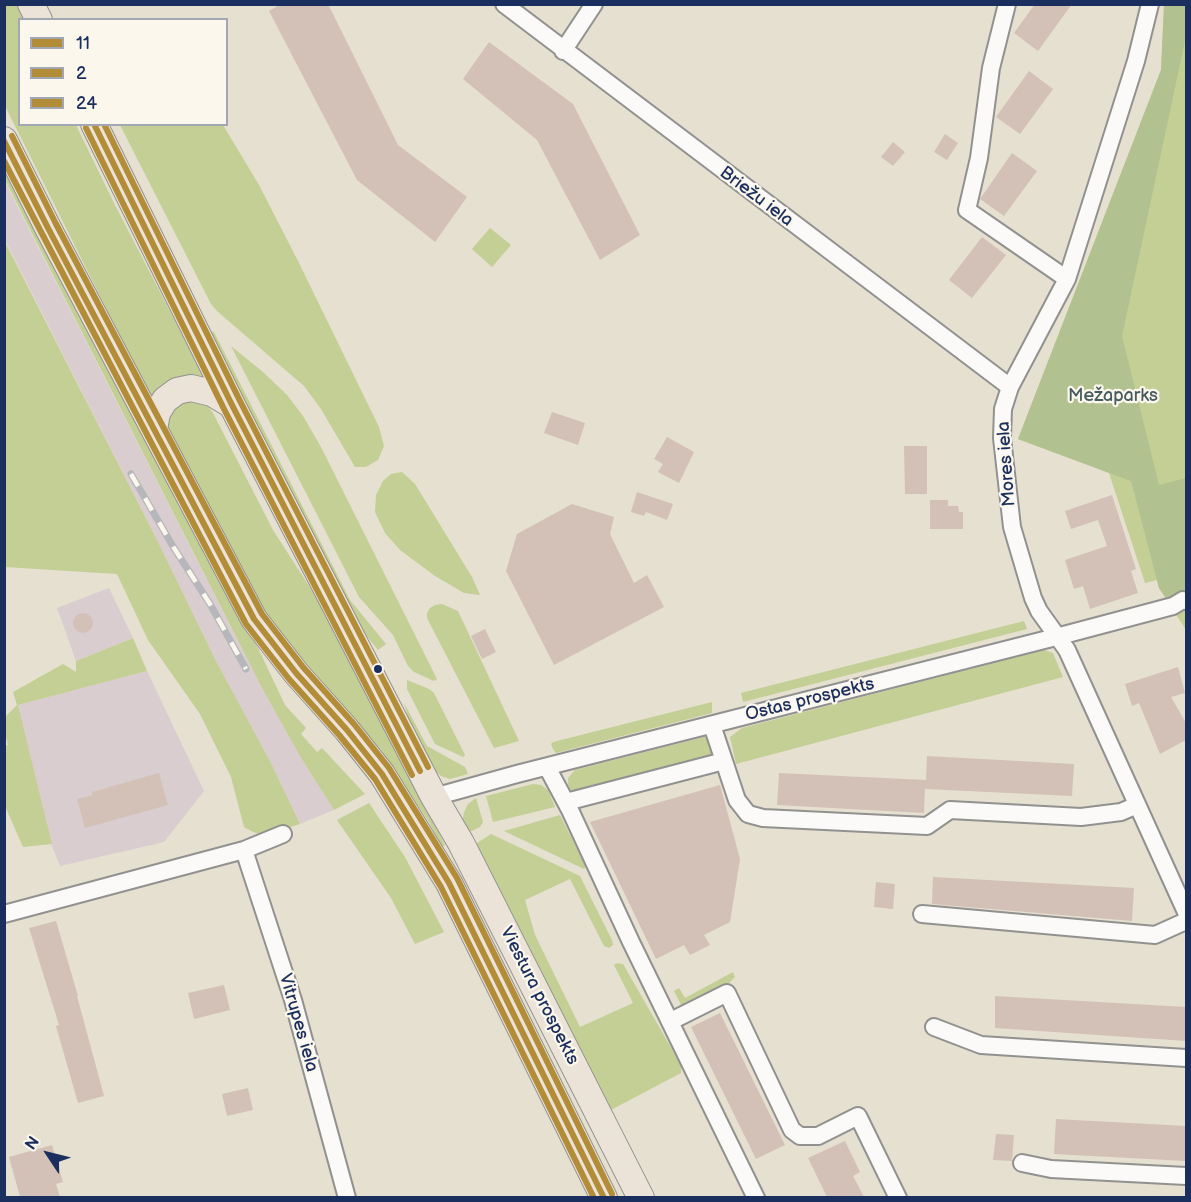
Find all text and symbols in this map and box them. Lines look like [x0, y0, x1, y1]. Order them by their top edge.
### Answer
legend [18, 18, 228, 126]
text: 11 [76, 33, 90, 54]
text: 2 [76, 63, 87, 84]
text: 24 [76, 93, 97, 114]
street label: Briežu iela [715, 162, 797, 232]
park label: Mežaparks [1068, 385, 1158, 407]
street label: Mores iela [993, 421, 1021, 507]
unlabelled marker [372, 663, 384, 675]
street label: Ostas prospekts [743, 674, 877, 726]
street label: Viestura prospekts [495, 923, 583, 1069]
street label: Vitrupes iela [274, 971, 322, 1075]
north arrow [18, 1124, 78, 1184]
text: N [22, 1133, 44, 1154]

